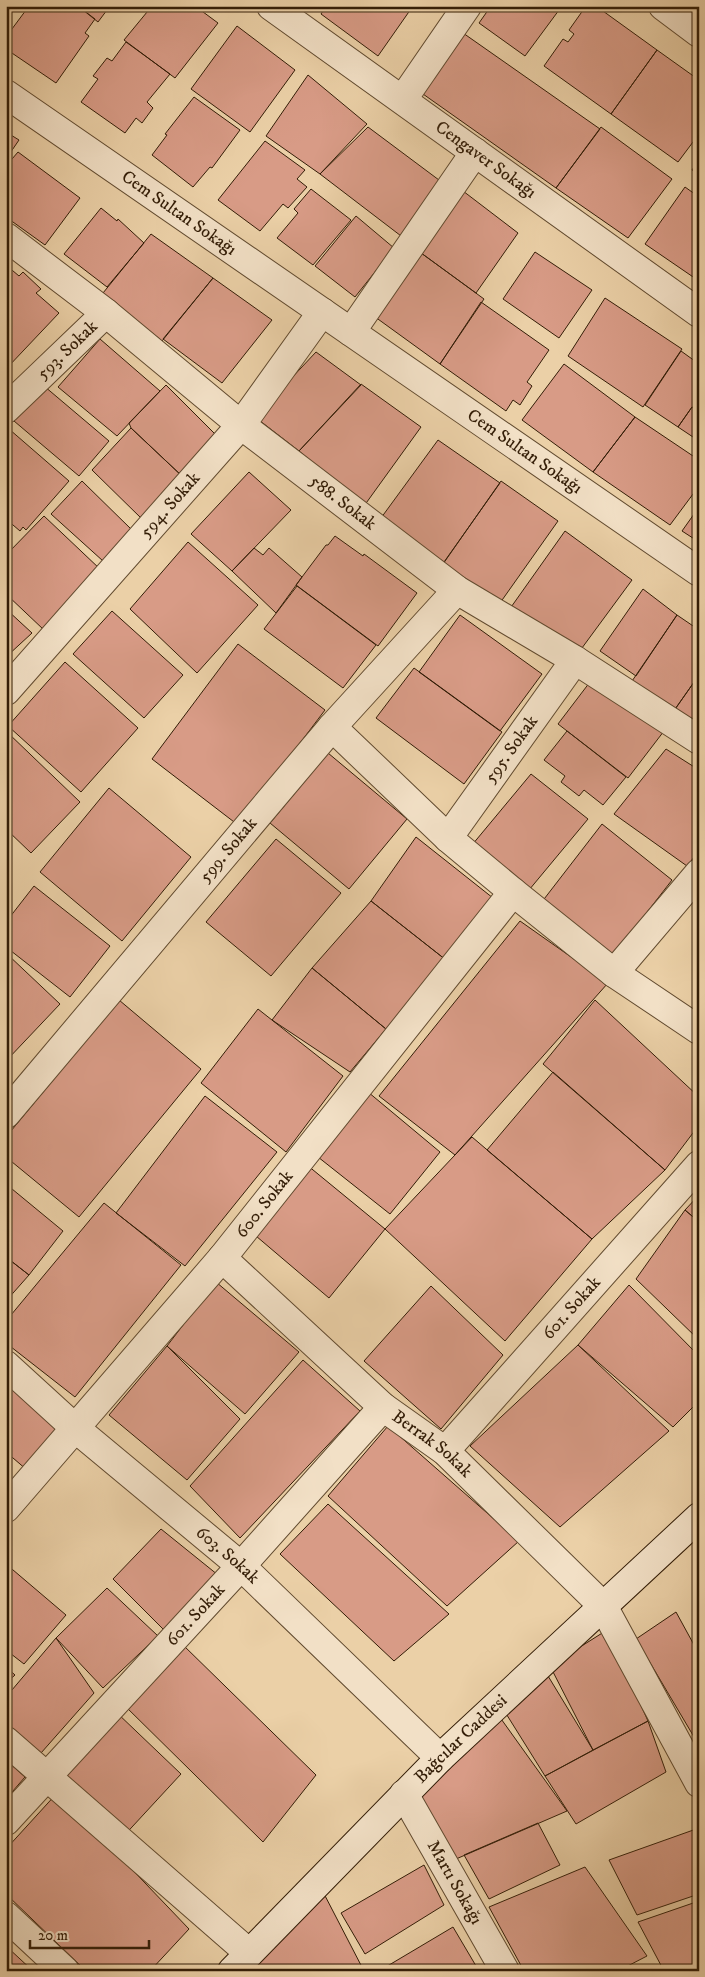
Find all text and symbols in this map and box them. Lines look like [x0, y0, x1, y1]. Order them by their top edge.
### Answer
street label: Cengaver Sokağı [431, 116, 540, 204]
street label: Cem Sultan Sokağı [117, 166, 241, 261]
street label: 593. Sokak [32, 316, 103, 385]
street label: Cem Sultan Sokağı [463, 404, 586, 499]
street label: 594. Sokak [135, 468, 205, 543]
street label: 588. Sokak [305, 470, 381, 535]
street label: 595. Sokak [480, 711, 543, 787]
street label: 599. Sokak [195, 813, 262, 887]
street label: 600. Sokak [231, 1166, 298, 1243]
street label: 601. Sokak [538, 1272, 606, 1344]
street label: Berrak Sokak [388, 1406, 477, 1483]
street label: 603. Sokak [191, 1522, 264, 1589]
street label: 601. Sokak [161, 1579, 230, 1651]
street label: Bağcılar Caddesi [410, 1690, 512, 1788]
street label: Martı Sokağı [422, 1837, 487, 1929]
scale bar [30, 1917, 149, 1949]
text: 20 m [38, 1926, 68, 1945]

